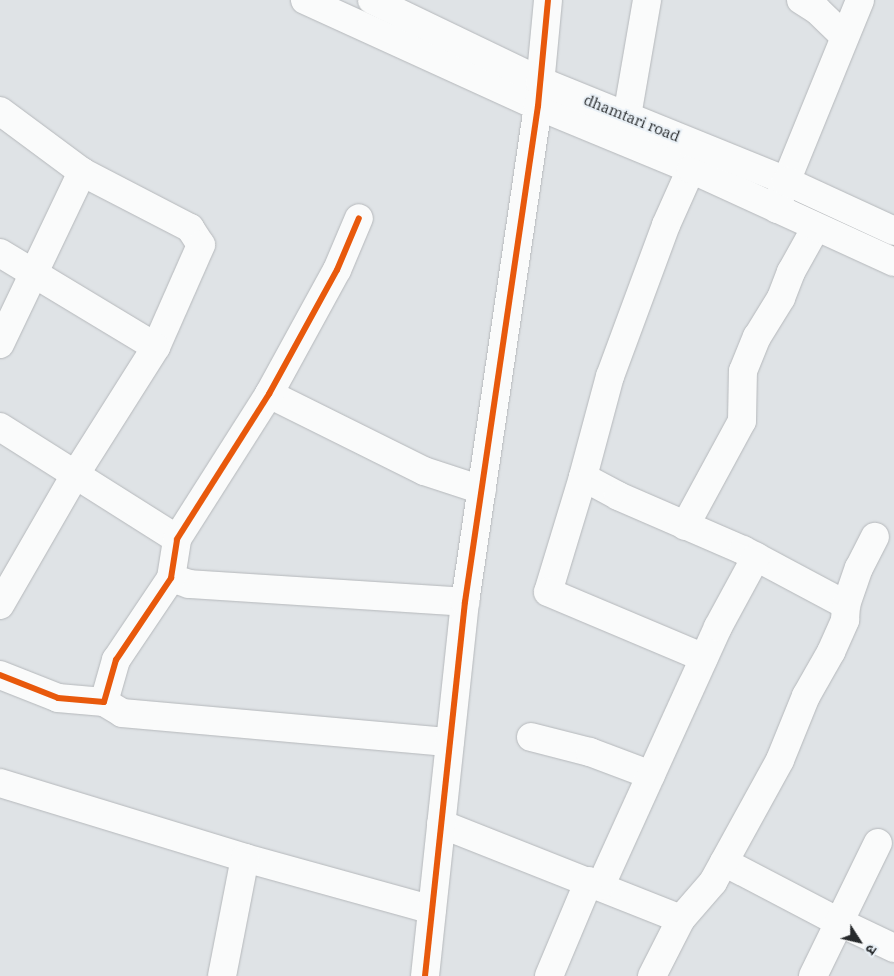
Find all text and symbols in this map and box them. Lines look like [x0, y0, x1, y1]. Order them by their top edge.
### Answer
street label: dhamtari road [581, 91, 683, 145]
north arrow [834, 916, 884, 966]
text: उ [862, 941, 881, 958]

